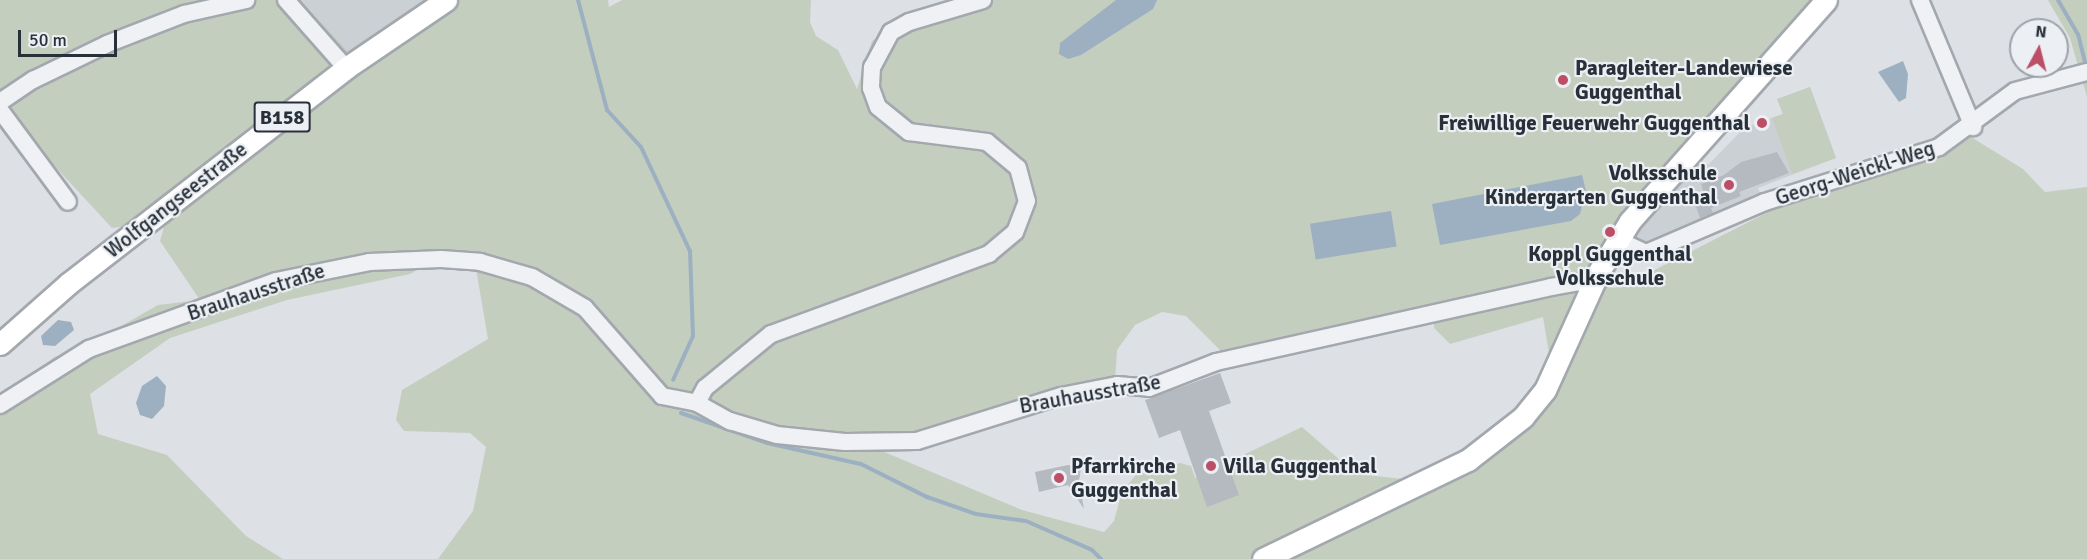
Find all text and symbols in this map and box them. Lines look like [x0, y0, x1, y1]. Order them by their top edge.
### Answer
scale bar [21, 18, 120, 56]
north arrow [2009, 18, 2069, 78]
text: N [2034, 22, 2048, 43]
text: 50 m [29, 29, 67, 51]
place label: Paragleiter-Landewiese Guggenthal [1575, 55, 1793, 105]
marker: Paragleiter-Landewiese Guggenthal [1556, 73, 1570, 87]
road number: B158 [254, 100, 310, 134]
place label: Freiwillige Feuerwehr Guggenthal [1438, 110, 1750, 136]
marker: Freiwillige Feuerwehr Guggenthal [1755, 116, 1769, 130]
street label: Georg-Weickl-Weg [1772, 135, 1938, 211]
street label: Wolfgangseestraße [100, 137, 252, 263]
place label: Volksschule Kindergarten Guggenthal [1485, 160, 1717, 210]
marker: Volksschule Kindergarten Guggenthal [1722, 178, 1736, 192]
marker: Koppl Guggenthal Volksschule [1603, 225, 1617, 239]
place label: Koppl Guggenthal Volksschule [1528, 241, 1692, 291]
street label: Brauhausstraße [184, 258, 328, 326]
street label: Brauhausstraße [1017, 369, 1163, 419]
place label: Pfarrkirche Guggenthal [1071, 453, 1177, 503]
place label: Villa Guggenthal [1223, 453, 1377, 479]
marker: Villa Guggenthal [1204, 459, 1218, 473]
marker: Pfarrkirche Guggenthal [1052, 471, 1066, 485]

